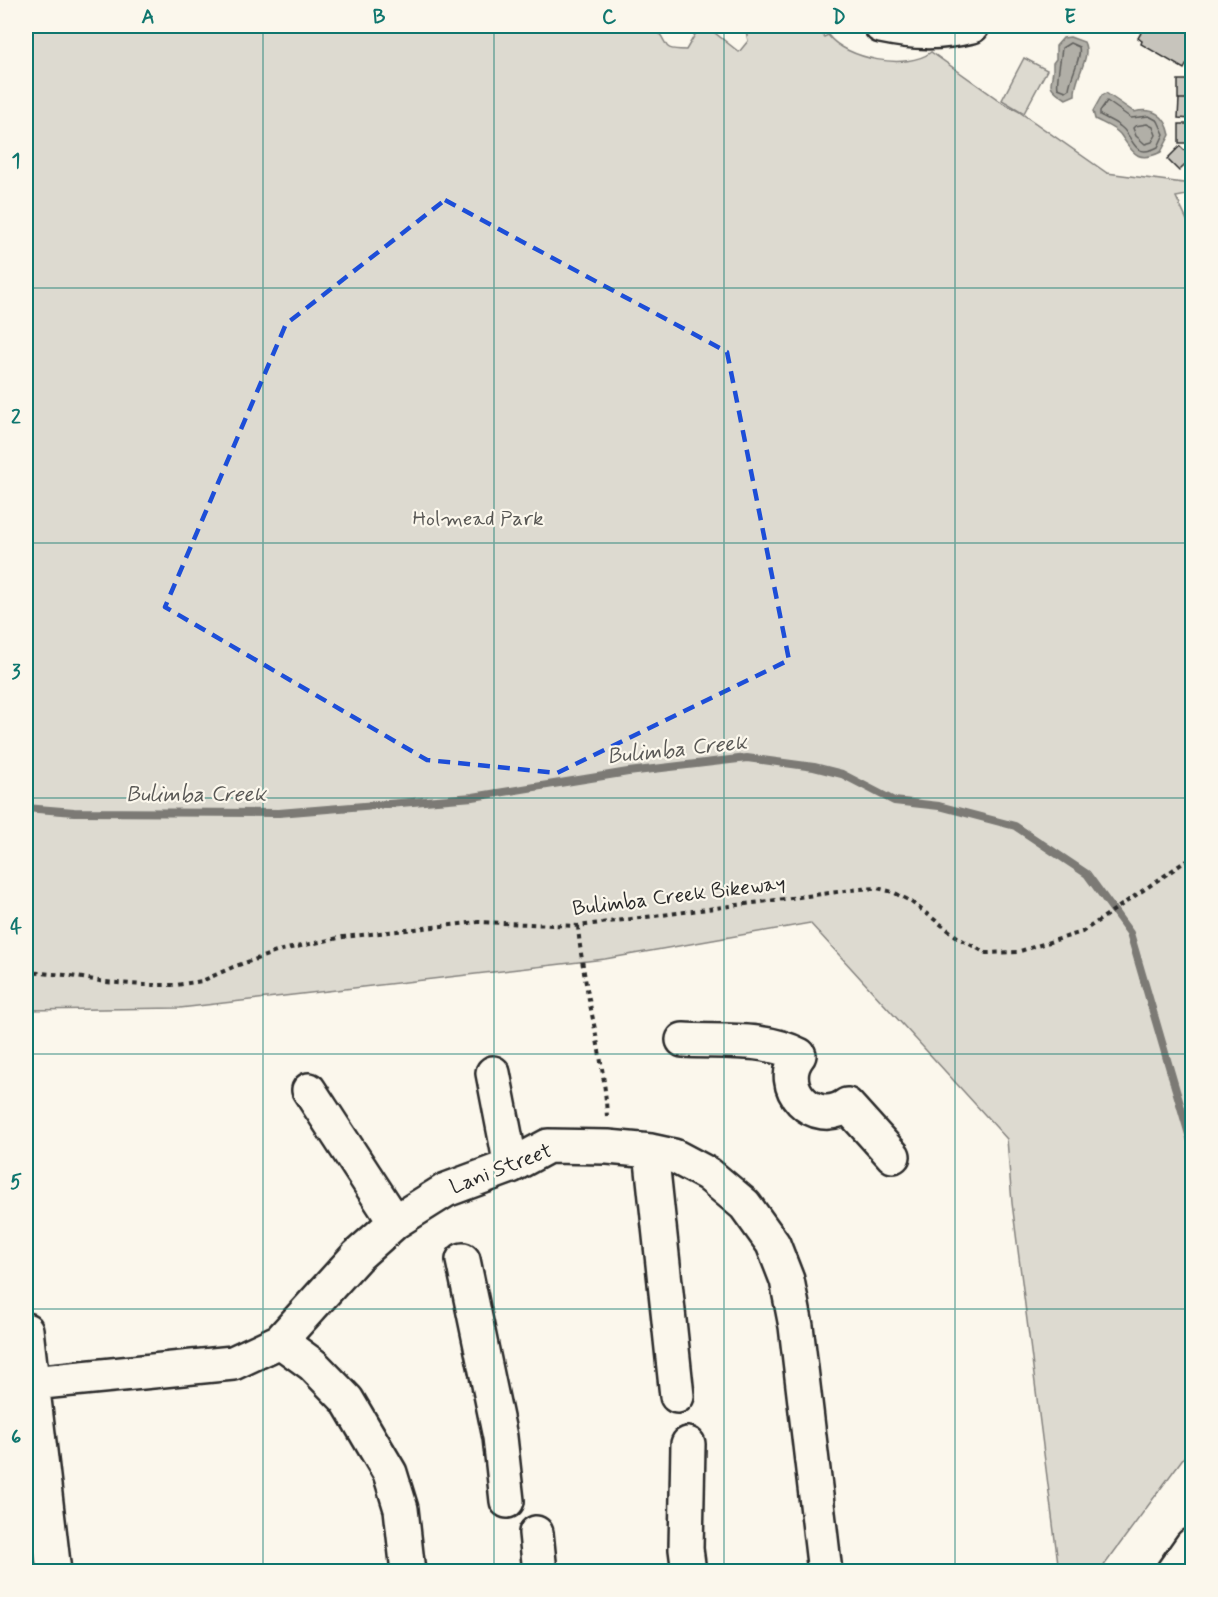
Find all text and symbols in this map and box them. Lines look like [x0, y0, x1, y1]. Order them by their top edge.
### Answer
text: A [141, 4, 155, 31]
text: B [373, 4, 386, 31]
text: C [602, 4, 617, 31]
text: D [832, 4, 846, 31]
text: E [1064, 4, 1076, 31]
text: 1 [12, 148, 20, 175]
text: 2 [11, 404, 21, 431]
park label: Holmead Park [412, 505, 544, 533]
text: 3 [11, 659, 21, 686]
water label: Bulimba Creek [606, 729, 750, 771]
water label: Bulimba Creek [126, 781, 268, 809]
street label: Bulimba Creek Bikeway [571, 869, 787, 923]
text: 4 [10, 914, 22, 941]
street label: Lani Street [446, 1137, 556, 1201]
text: 5 [10, 1169, 22, 1196]
text: 6 [11, 1424, 21, 1451]

